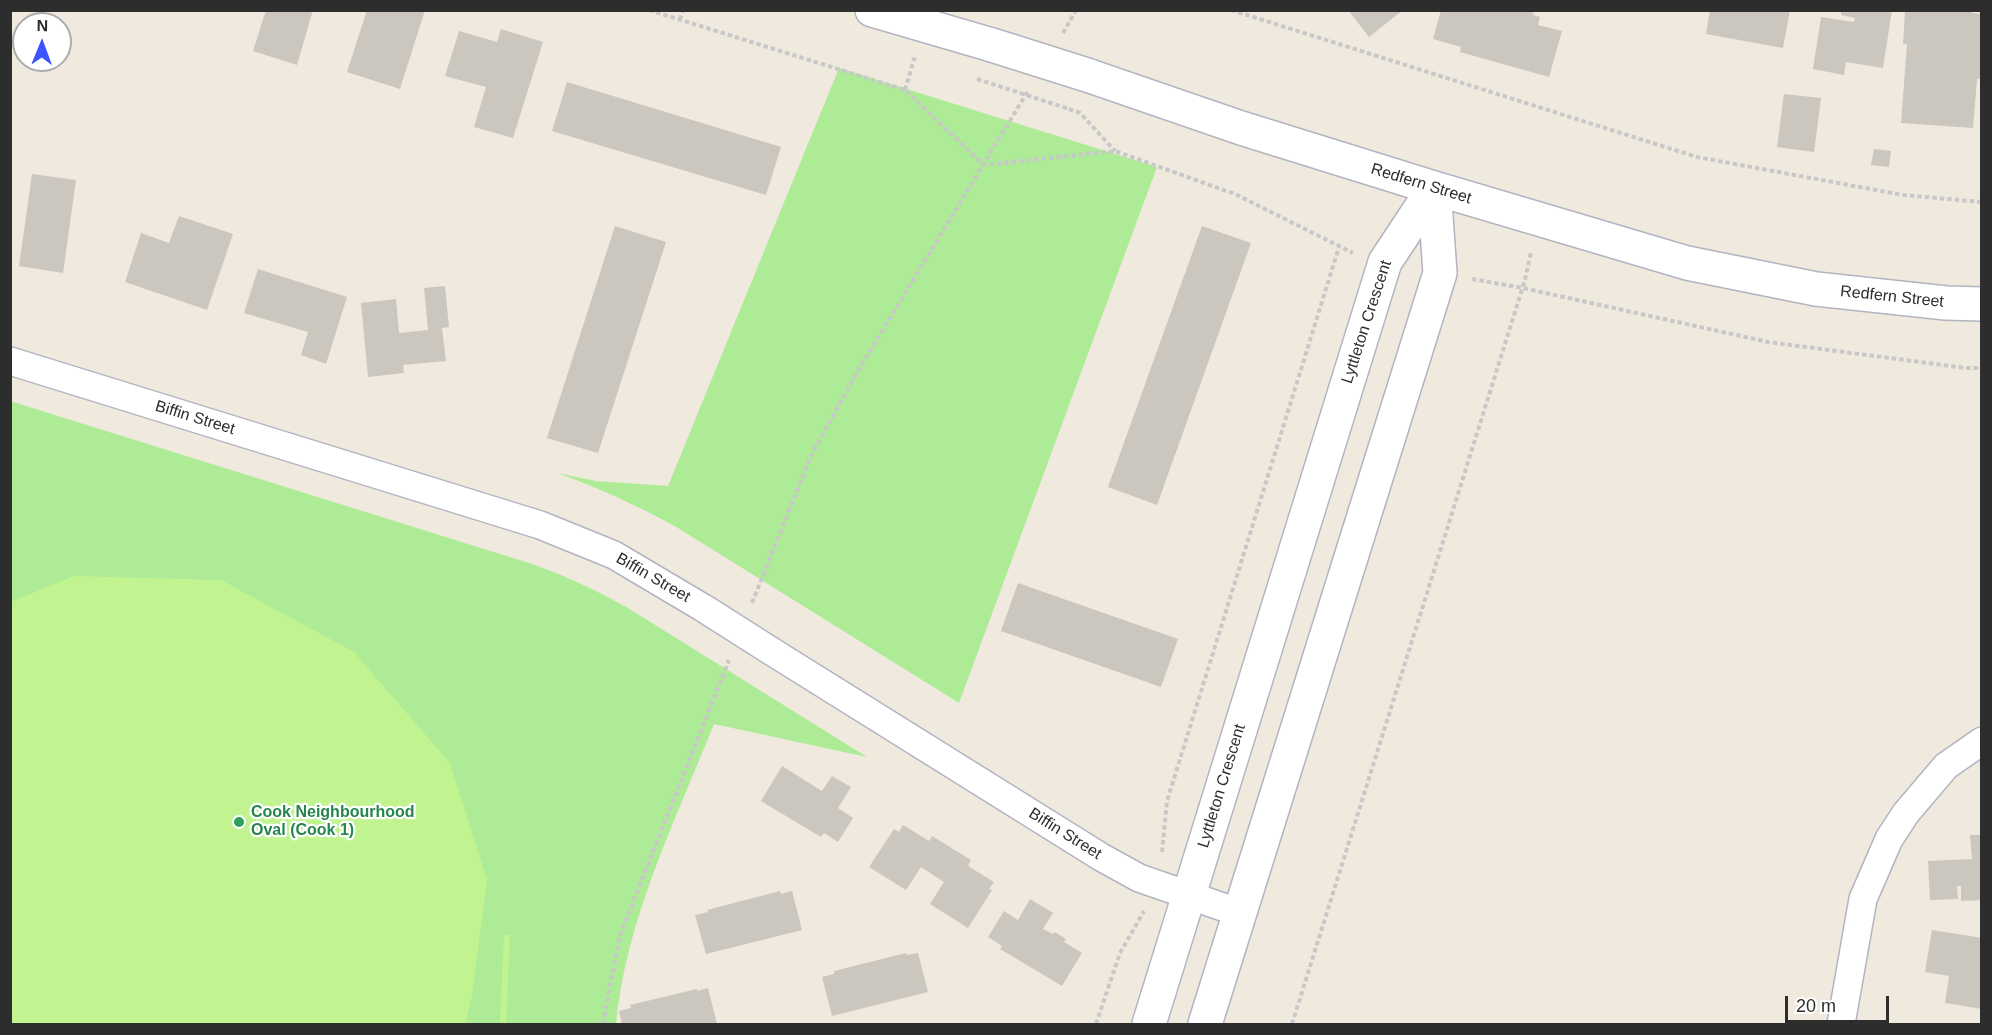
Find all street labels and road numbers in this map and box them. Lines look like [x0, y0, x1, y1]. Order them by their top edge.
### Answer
street label: Redfern Street [1368, 160, 1474, 208]
street label: Lyttleton Crescent [1338, 258, 1396, 386]
street label: Redfern Street [1839, 282, 1945, 312]
street label: Biffin Street [153, 397, 237, 439]
street label: Biffin Street [613, 549, 693, 607]
street label: Lyttleton Crescent [1194, 722, 1250, 850]
street label: Biffin Street [1025, 804, 1105, 864]

